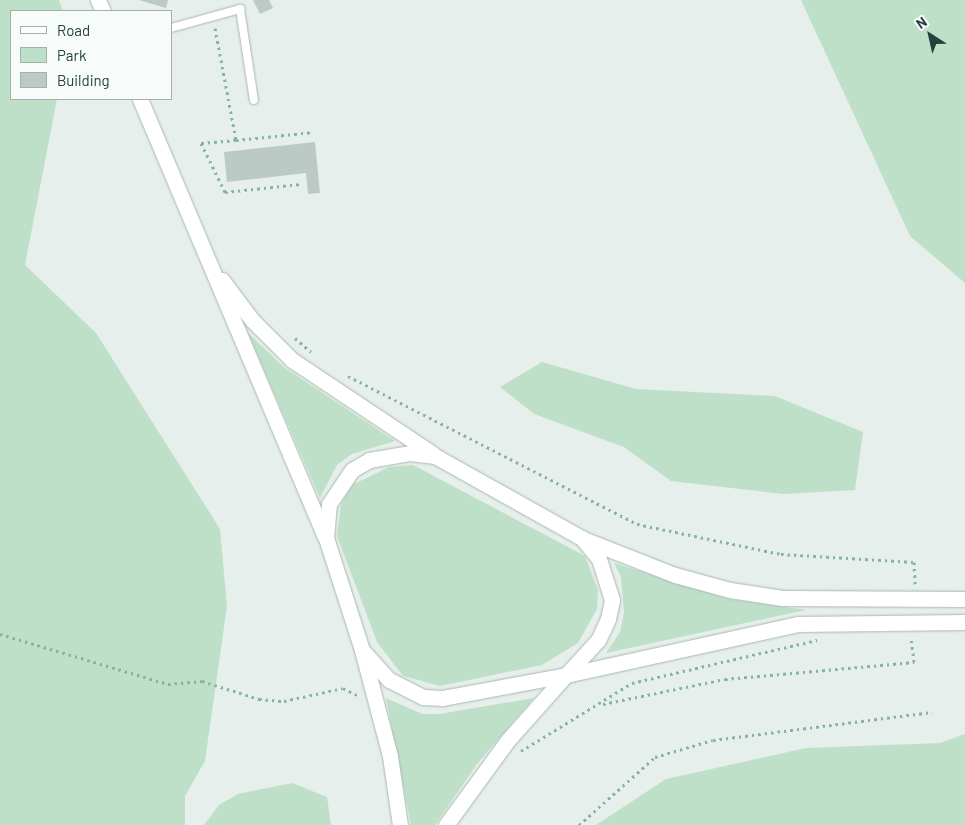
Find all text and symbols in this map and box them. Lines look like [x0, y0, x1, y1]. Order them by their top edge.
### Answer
legend [10, 10, 172, 100]
north arrow [905, 10, 955, 60]
text: N [912, 13, 930, 32]
text: Road [57, 21, 90, 39]
text: Park [57, 46, 86, 64]
text: Building [57, 71, 110, 89]

